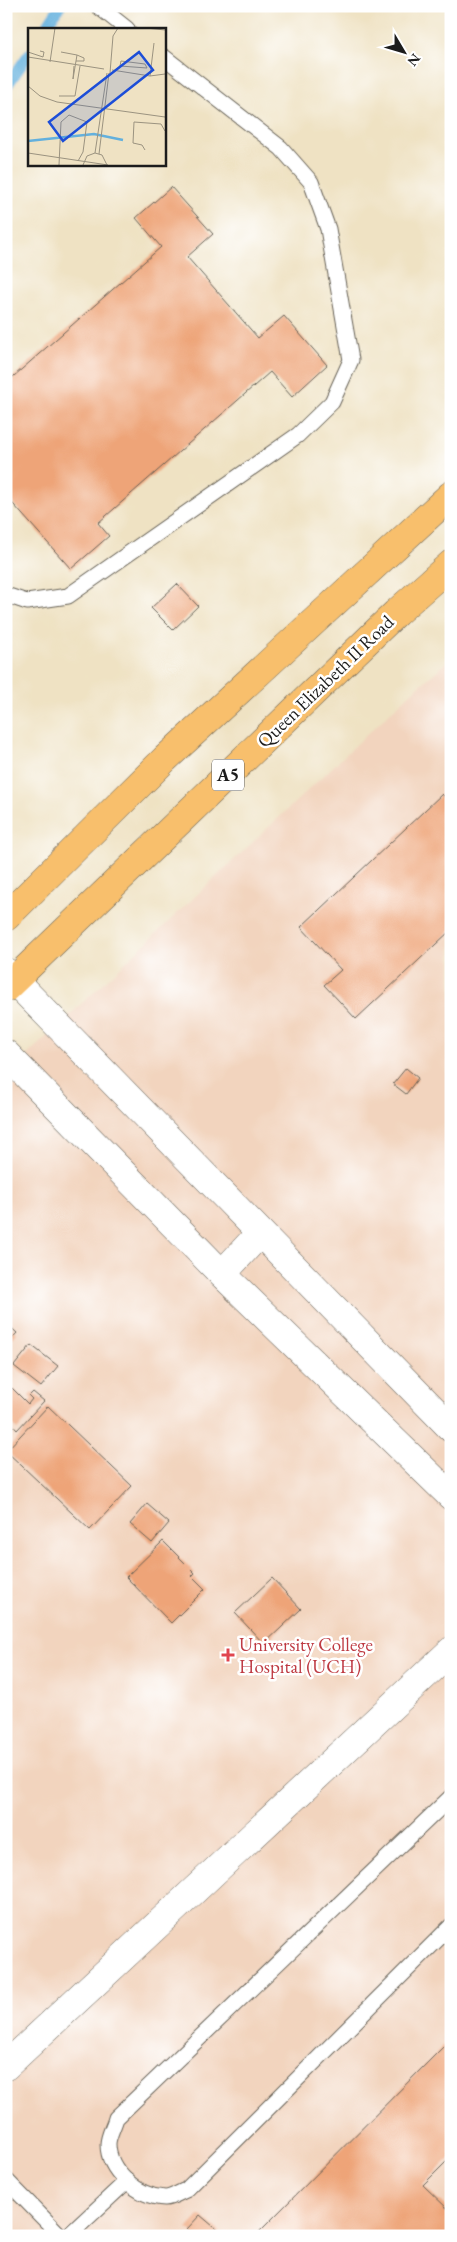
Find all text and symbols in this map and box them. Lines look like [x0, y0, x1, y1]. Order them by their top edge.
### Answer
inset map [28, 28, 165, 165]
north arrow [380, 28, 430, 78]
text: N [403, 50, 425, 71]
street label: Queen Elizabeth II Road [252, 609, 399, 753]
road number: A5 [212, 760, 244, 790]
place label: University College Hospital (UCH) [239, 1632, 373, 1679]
marker: University College Hospital (UCH) [221, 1648, 235, 1662]

